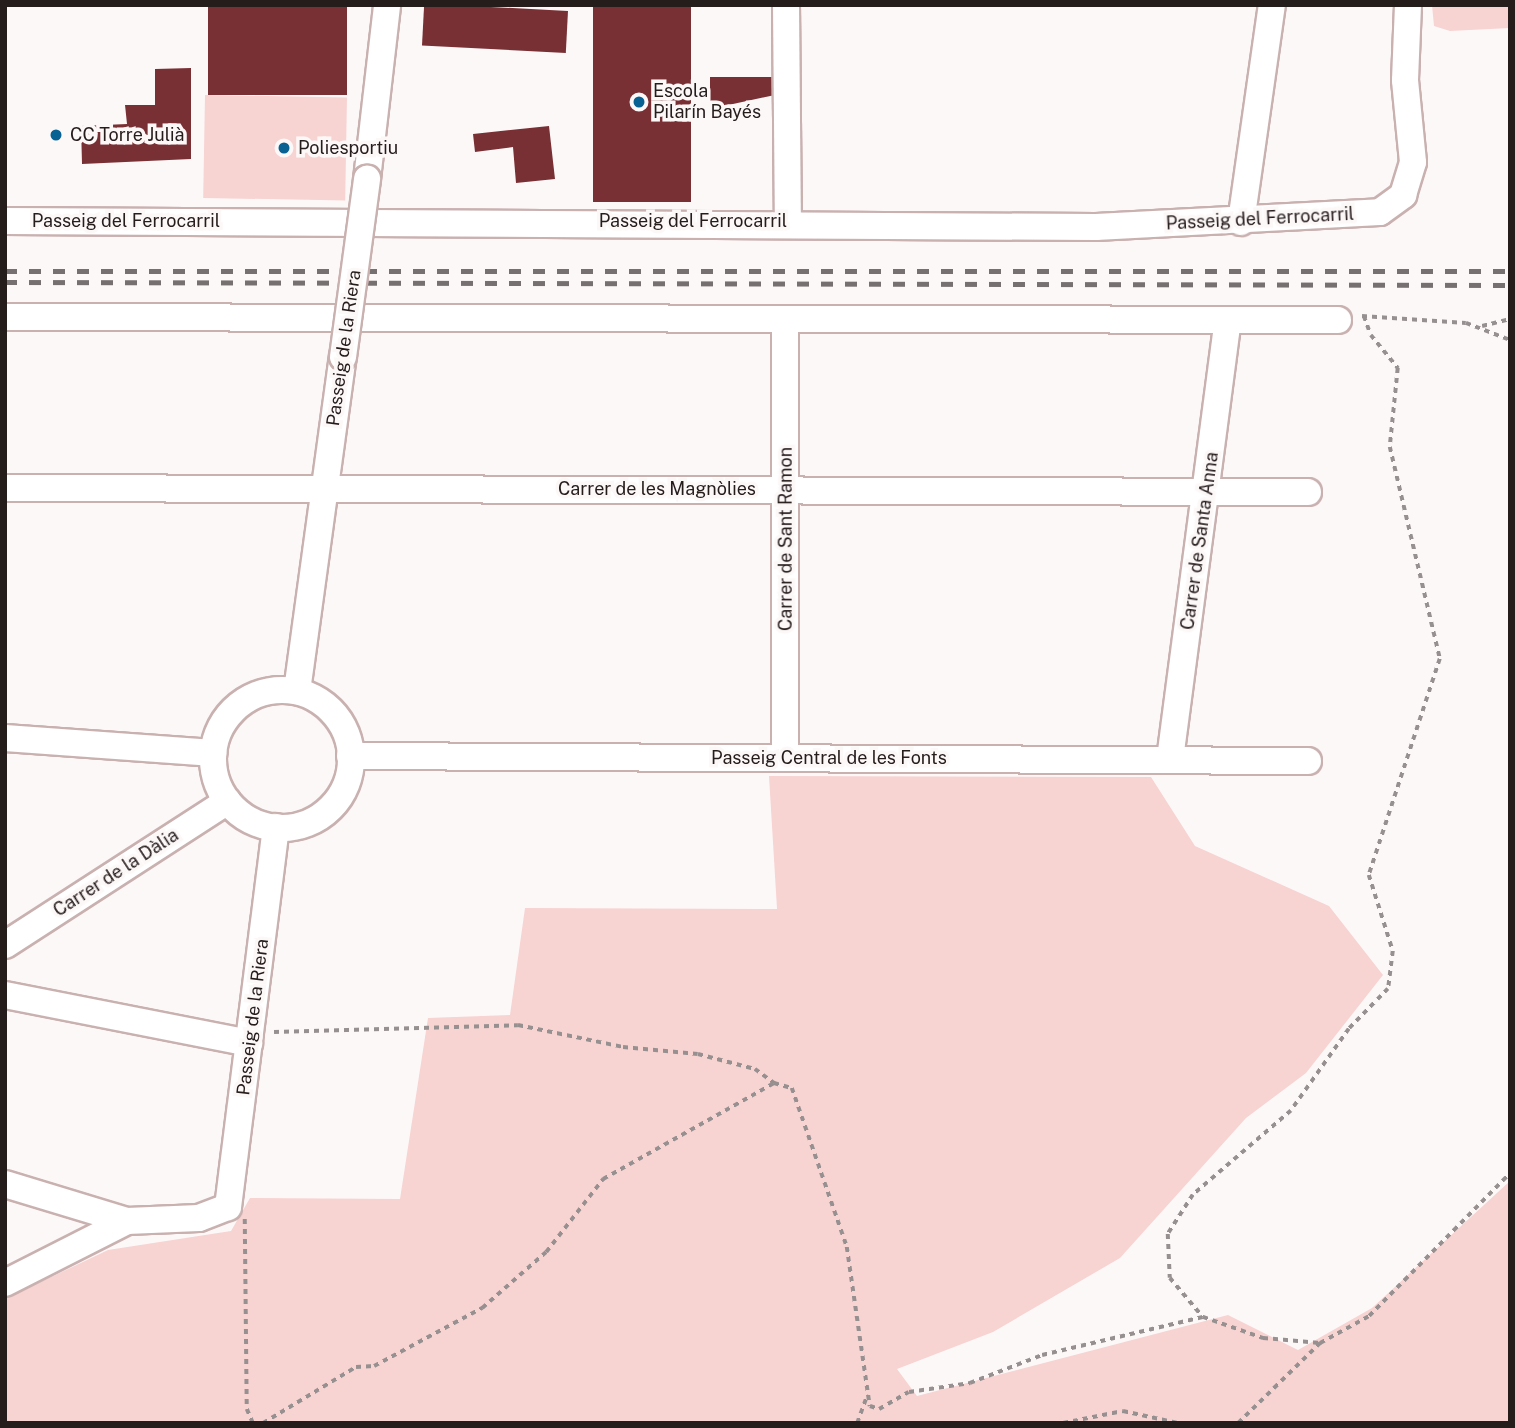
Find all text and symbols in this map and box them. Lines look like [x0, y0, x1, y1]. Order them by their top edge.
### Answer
place label: Escola Pilarín Bayés [653, 81, 761, 124]
marker: Escola Pilarín Bayés [631, 94, 647, 110]
place label: CC Torre Julià [70, 124, 185, 146]
marker: CC Torre Julià [48, 127, 64, 143]
place label: Poliesportiu [298, 137, 398, 159]
marker: Poliesportiu [276, 140, 292, 156]
street label: Passeig del Ferrocarril [1165, 203, 1355, 235]
street label: Passeig del Ferrocarril [32, 210, 220, 232]
street label: Passeig del Ferrocarril [599, 210, 787, 232]
street label: Passeig de la Riera [322, 268, 366, 428]
street label: Carrer de Sant Ramon [775, 447, 797, 631]
street label: Carrer de Santa Anna [1177, 450, 1223, 632]
street label: Carrer de les Magnòlies [558, 478, 756, 500]
street label: Passeig Central de les Fonts [711, 747, 947, 769]
street label: Carrer de la Dàlia [49, 824, 183, 922]
street label: Passeig de la Riera [233, 937, 273, 1097]

